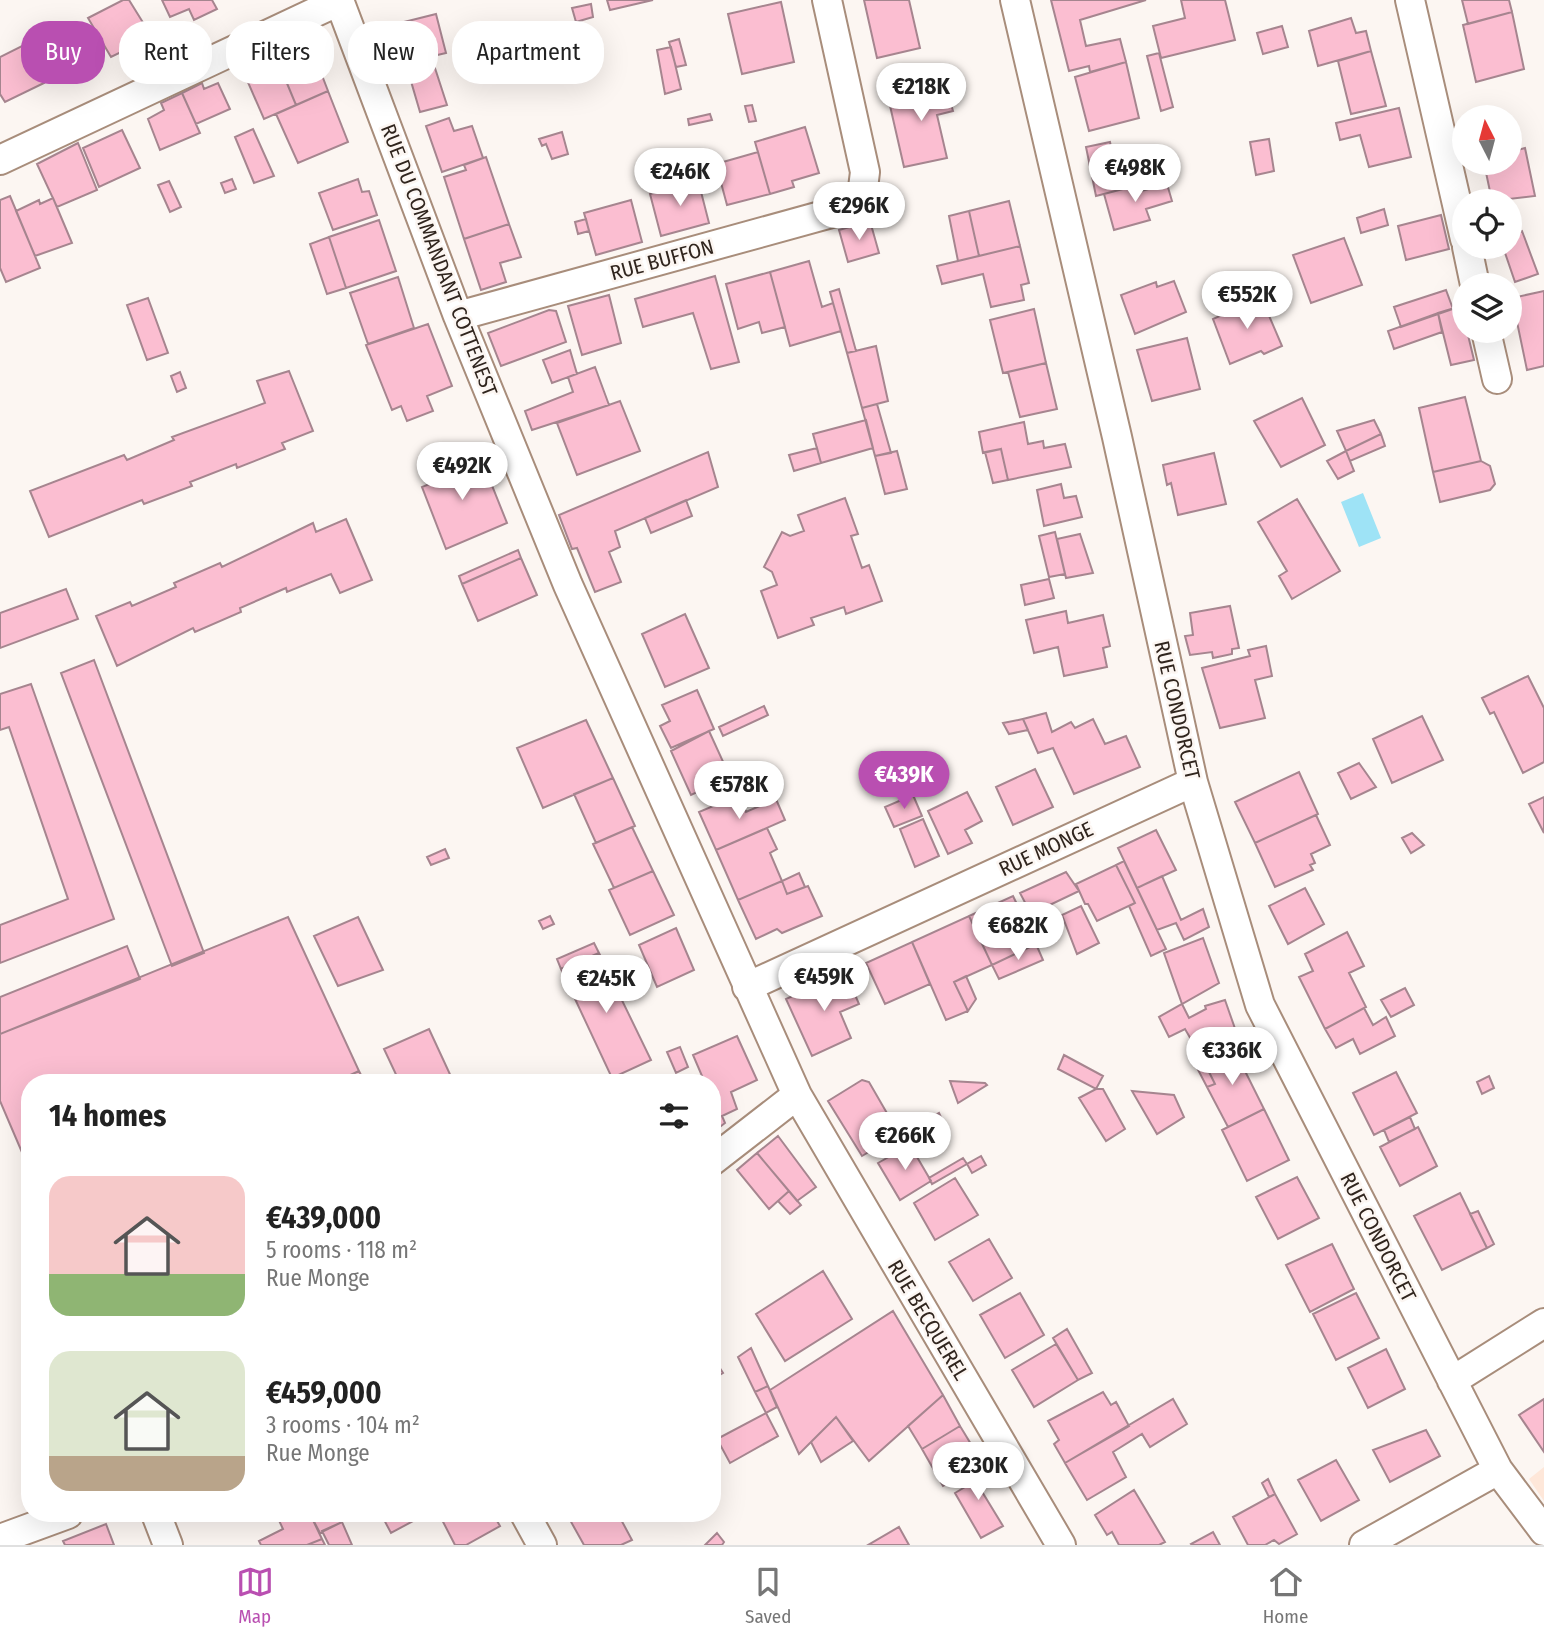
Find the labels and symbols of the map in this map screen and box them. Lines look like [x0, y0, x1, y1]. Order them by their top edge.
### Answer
pin: €218K [872, 64, 970, 123]
north arrow [1452, 105, 1522, 175]
street label: RUE DU COMMANDANT COTTENEST [375, 120, 503, 400]
pin: €498K [1086, 144, 1184, 204]
pin: €246K [631, 148, 729, 208]
pin: €296K [810, 182, 908, 242]
street label: RUE BUFFON [607, 234, 717, 286]
pin: €552K [1198, 272, 1296, 331]
pin: €492K [413, 442, 511, 502]
street label: RUE CONDORCET [1148, 638, 1206, 782]
pin: €439K [855, 752, 953, 811]
pin: €578K [690, 762, 788, 821]
street label: RUE MONGE [995, 816, 1097, 882]
pin: €682K [969, 902, 1067, 962]
pin: €459K [775, 954, 873, 1013]
pin: €245K [557, 956, 655, 1015]
pin: €336K [1183, 1028, 1281, 1087]
pin: €266K [856, 1112, 954, 1172]
street label: RUE CONDORCET [1334, 1168, 1422, 1306]
street label: RUE BECQUEREL [882, 1255, 974, 1385]
pin: €230K [929, 1442, 1027, 1502]

